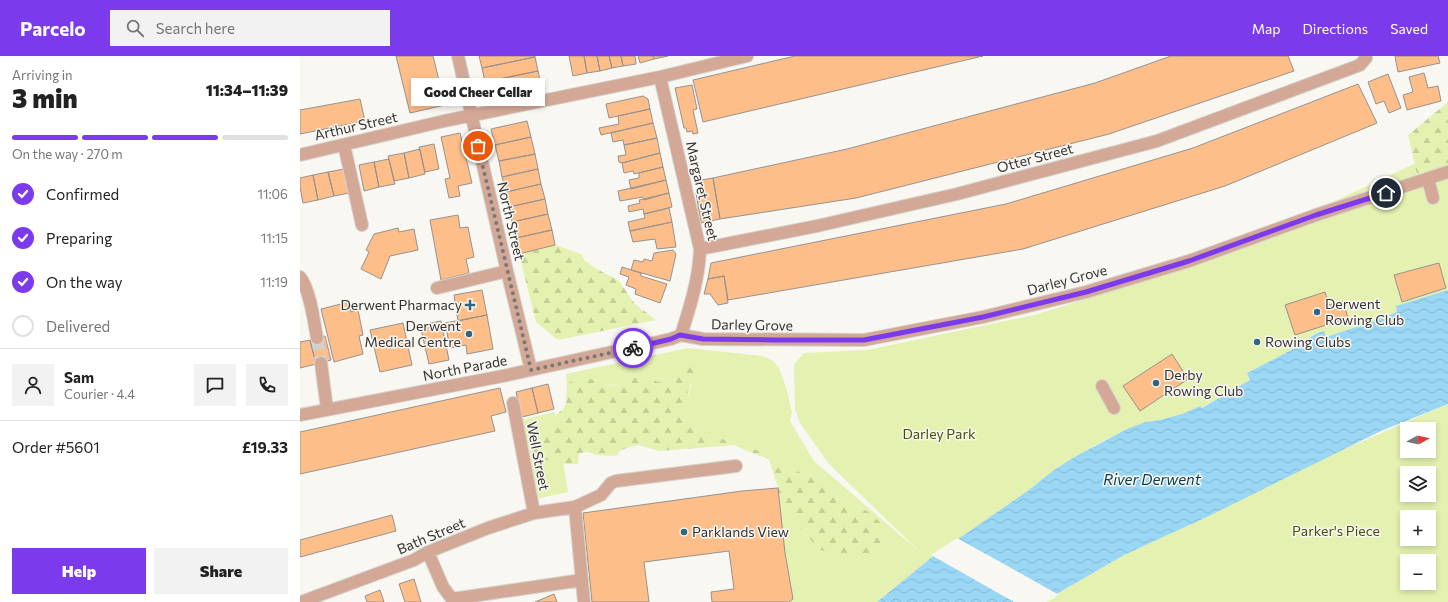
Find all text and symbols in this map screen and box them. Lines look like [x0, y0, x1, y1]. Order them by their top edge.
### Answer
search box [110, 10, 390, 46]
text: Parcelo [20, 17, 86, 40]
icon: search [124, 17, 146, 39]
text: Search here [156, 19, 235, 37]
text: Map [1252, 20, 1281, 37]
text: Directions [1303, 20, 1368, 37]
text: Saved [1390, 20, 1428, 37]
text: Arriving in [12, 67, 72, 83]
callout: Good Cheer Cellar [411, 78, 545, 106]
text: 11:34–11:39 [206, 81, 288, 99]
text: 3 min [12, 82, 78, 113]
text: Good Cheer Cellar [424, 84, 532, 100]
street label: Arthur Street [313, 108, 399, 143]
pin [461, 129, 495, 163]
icon: bag [467, 135, 489, 157]
street label: Margaret Street [683, 139, 722, 243]
street label: Otter Street [995, 139, 1075, 176]
text: On the way · 270 m [12, 146, 123, 162]
pin [1369, 176, 1403, 210]
street label: North Street [494, 180, 529, 262]
icon: home [1375, 182, 1397, 204]
icon: check [12, 183, 34, 205]
text: Confirmed [46, 185, 119, 203]
text: 11:06 [257, 186, 288, 202]
icon: check [12, 227, 34, 249]
text: Preparing [46, 229, 112, 247]
text: 11:15 [261, 230, 288, 246]
street label: Darley Grove [1025, 261, 1109, 298]
icon: check [12, 271, 34, 293]
text: On the way [46, 273, 123, 291]
text: 11:19 [260, 274, 288, 290]
place label: Derwent Rowing Club [1325, 295, 1404, 328]
place label: Derwent Pharmacy [340, 296, 462, 313]
marker: Derwent Pharmacy [465, 300, 475, 310]
marker: Derwent Rowing Club [1312, 307, 1322, 317]
street label: Darley Grove [711, 315, 793, 334]
text: Delivered [46, 317, 110, 335]
place label: Derwent Medical Centre [365, 317, 461, 350]
courier [613, 328, 653, 368]
marker: Derwent Medical Centre [464, 329, 474, 339]
place label: Rowing Clubs [1265, 333, 1351, 350]
icon: bike [622, 337, 644, 359]
marker: Rowing Clubs [1252, 337, 1262, 347]
street label: North Parade [421, 351, 508, 384]
button: person [12, 364, 54, 406]
button: chat [194, 364, 236, 406]
button: phone [246, 364, 288, 406]
place label: Derby Rowing Club [1164, 366, 1243, 399]
text: Sam [64, 368, 94, 386]
marker: Derby Rowing Club [1151, 378, 1161, 388]
text: Courier · 4.4 [64, 386, 135, 402]
street label: Well Street [523, 420, 554, 492]
north arrow [1400, 422, 1436, 458]
map controls [1400, 422, 1436, 590]
park label: Darley Park [902, 425, 976, 442]
text: Order #5601 [12, 438, 100, 456]
text: £19.33 [242, 438, 288, 456]
button: layers [1400, 466, 1436, 502]
water label: River Derwent [1103, 470, 1202, 488]
button: + [1400, 510, 1436, 546]
street label: Bath Street [394, 513, 468, 558]
park label: Parker's Piece [1292, 522, 1380, 539]
place label: Parklands View [692, 523, 789, 540]
marker: Parklands View [679, 527, 689, 537]
button: Help [12, 548, 146, 594]
button: Share [154, 548, 288, 594]
button: − [1400, 554, 1436, 590]

